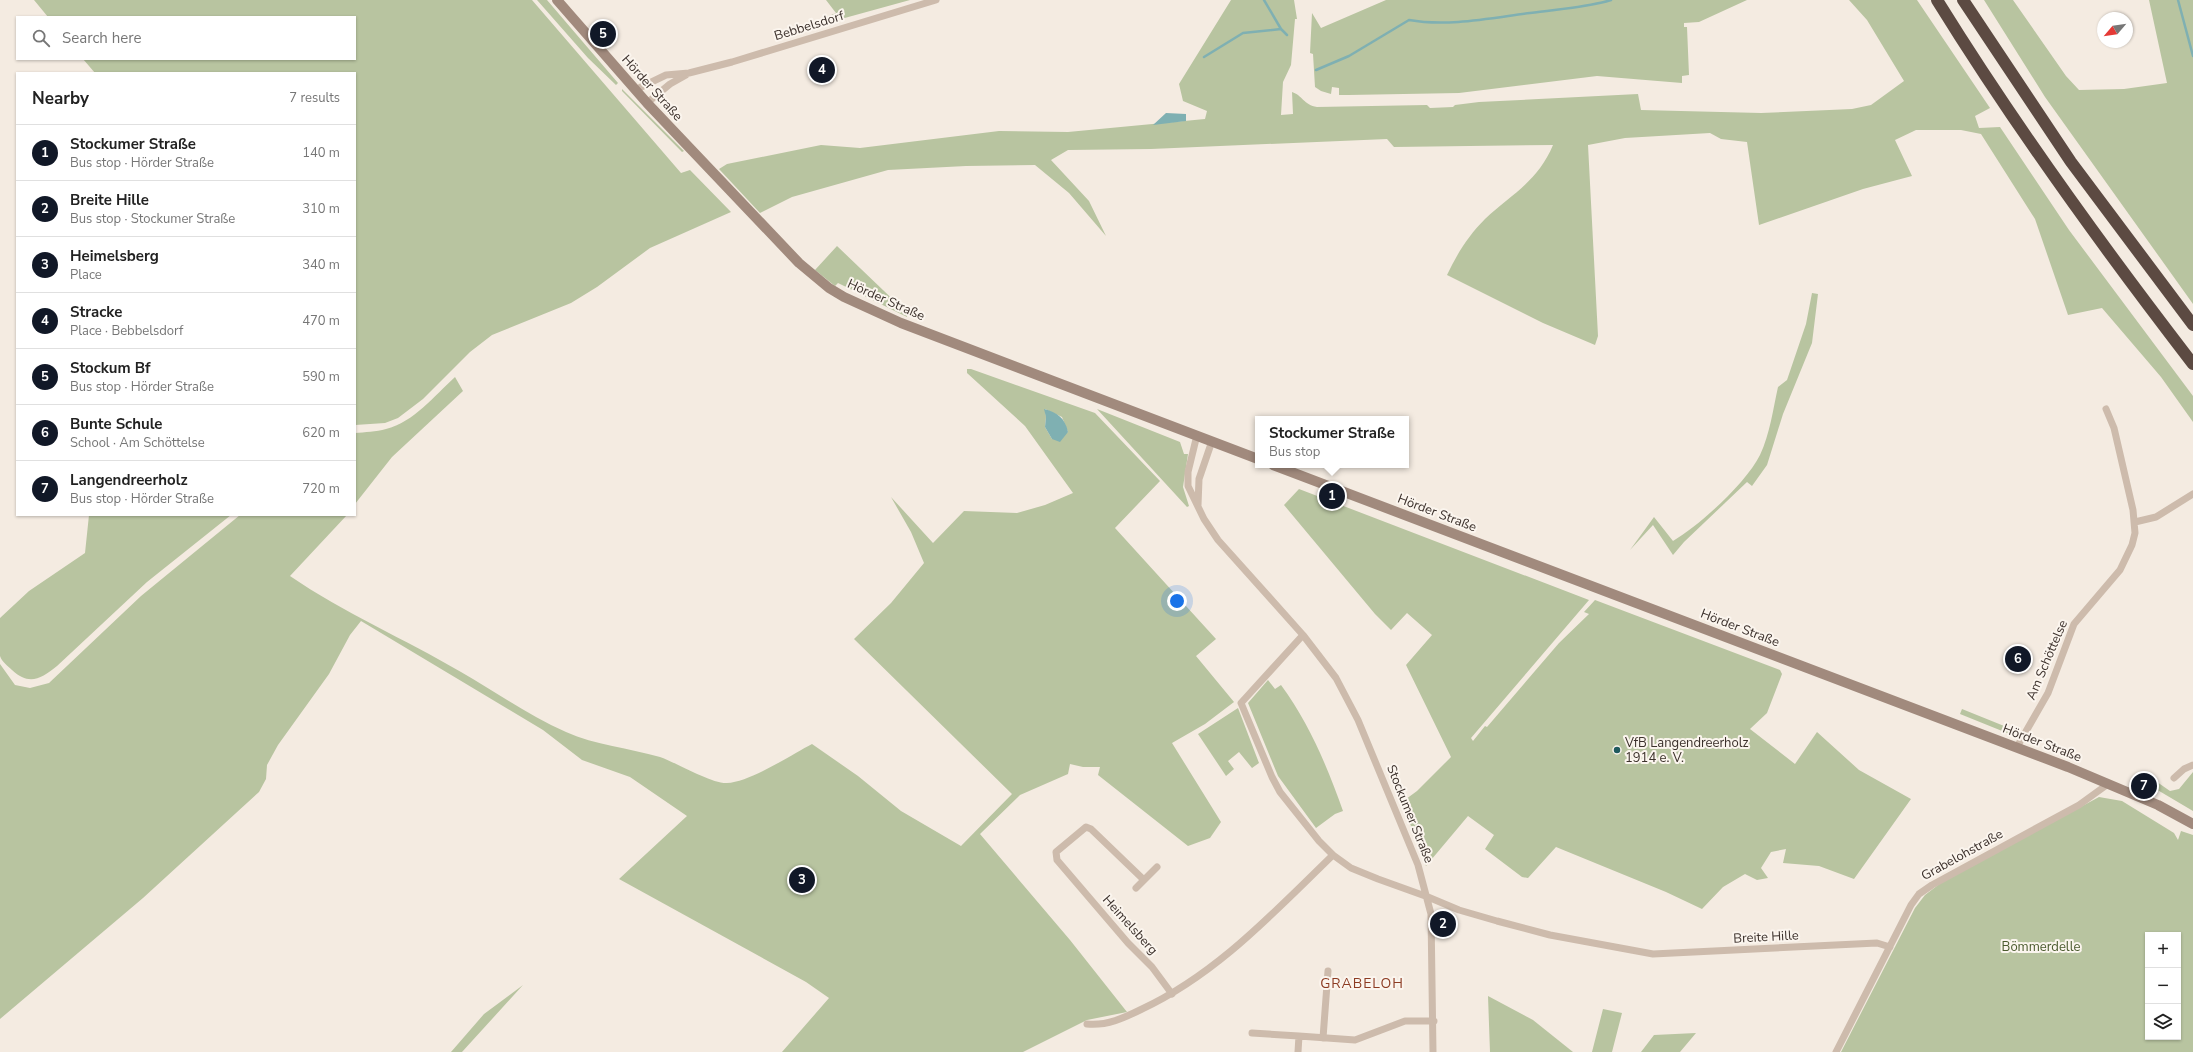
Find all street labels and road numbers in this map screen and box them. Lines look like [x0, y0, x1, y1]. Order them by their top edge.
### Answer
street label: Bebbelsdorf [772, 7, 847, 45]
street label: Hörder Straße [618, 51, 687, 125]
street label: Hörder Straße [844, 275, 928, 325]
street label: Hörder Straße [1395, 490, 1479, 536]
street label: Hörder Straße [1698, 605, 1782, 651]
street label: Am Schöttelse [2022, 617, 2072, 703]
street label: Hörder Straße [2000, 720, 2084, 766]
street label: Stockumer Straße [1382, 762, 1438, 866]
street label: Grabelohstraße [1918, 825, 2006, 885]
street label: Heimelsberg [1098, 891, 1162, 959]
street label: Breite Hille [1733, 926, 1799, 948]

